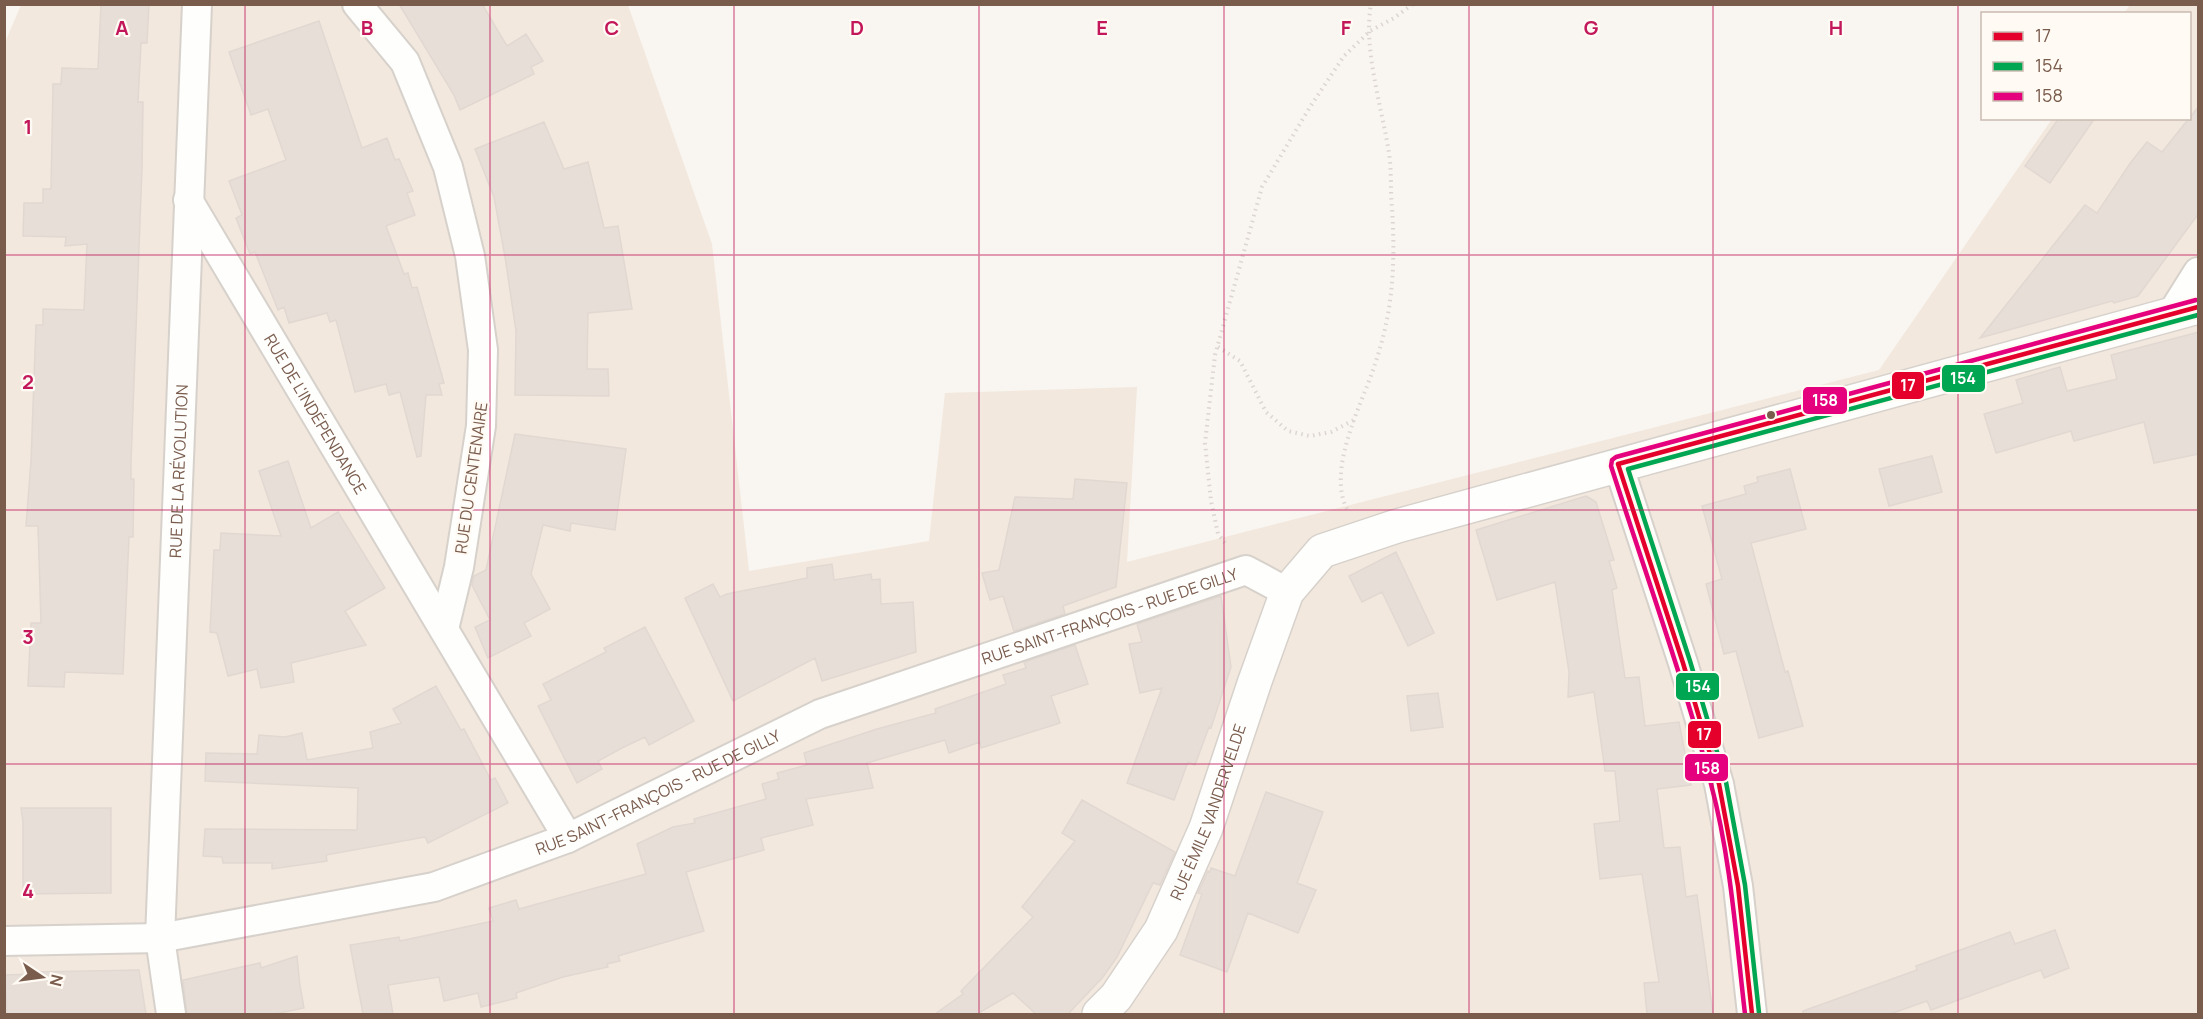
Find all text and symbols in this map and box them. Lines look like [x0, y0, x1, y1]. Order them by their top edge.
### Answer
legend [1981, 12, 2191, 120]
text: A [115, 14, 129, 41]
text: B [361, 14, 374, 41]
text: C [605, 14, 619, 41]
text: D [850, 14, 864, 41]
text: E [1096, 14, 1108, 41]
text: F [1341, 14, 1352, 41]
text: G [1584, 14, 1599, 41]
text: H [1829, 14, 1843, 41]
text: 17 [2035, 23, 2051, 47]
text: 154 [2035, 53, 2063, 77]
text: 158 [2035, 83, 2063, 107]
text: 1 [24, 113, 32, 140]
street label: RUE DE L'INDÉPENDANCE [259, 330, 372, 498]
line badge: 154 [1941, 364, 1986, 393]
text: 154 [1950, 367, 1976, 389]
text: 2 [22, 368, 34, 395]
line badge: 17 [1891, 371, 1925, 400]
text: 17 [1900, 374, 1916, 396]
street label: RUE DE LA RÉVOLUTION [164, 384, 193, 558]
line badge: 158 [1802, 386, 1848, 415]
text: 158 [1812, 389, 1838, 411]
street label: RUE DU CENTENAIRE [449, 401, 493, 555]
unlabelled marker [1765, 409, 1777, 421]
street label: RUE SAINT-FRANÇOIS - RUE DE GILLY [979, 563, 1241, 670]
text: 3 [22, 623, 34, 650]
line badge: 154 [1675, 672, 1720, 701]
text: 154 [1685, 675, 1711, 697]
line badge: 17 [1687, 720, 1722, 749]
street label: RUE ÉMILE VANDERVELDE [1165, 721, 1251, 904]
text: 17 [1696, 723, 1712, 745]
street label: RUE SAINT-FRANÇOIS - RUE DE GILLY [532, 724, 784, 860]
line badge: 158 [1684, 753, 1729, 782]
text: 158 [1694, 757, 1720, 779]
text: 4 [22, 877, 34, 904]
north arrow [12, 947, 72, 1007]
text: N [45, 972, 69, 988]

